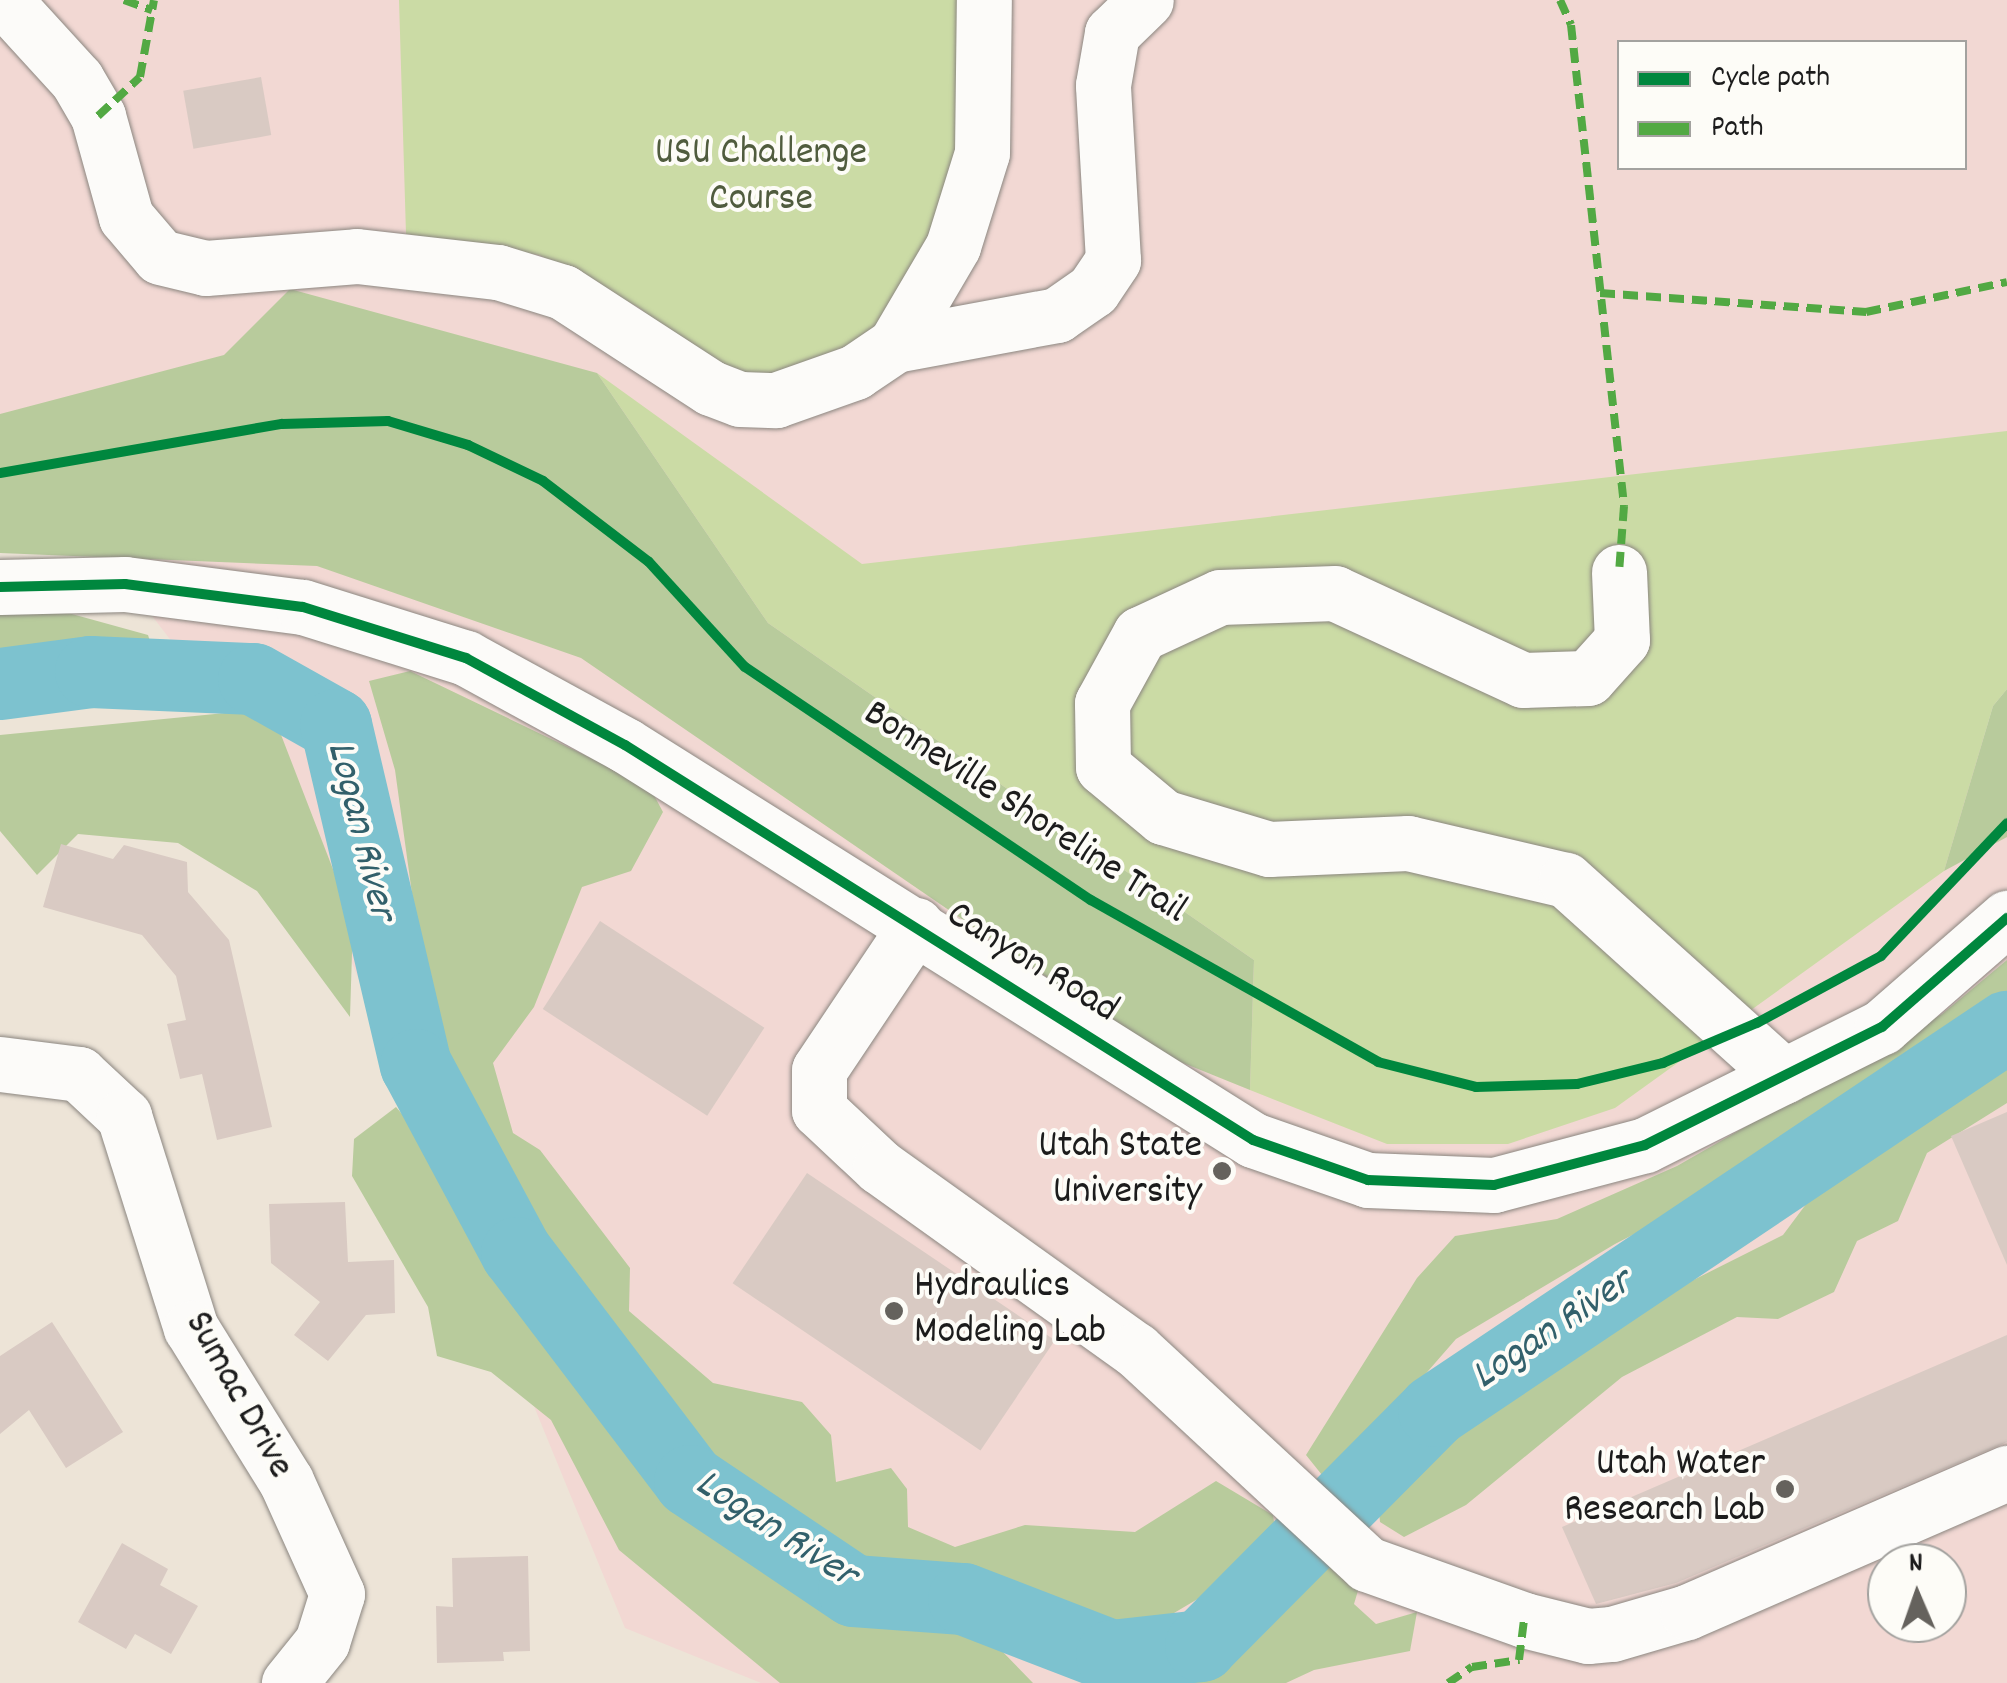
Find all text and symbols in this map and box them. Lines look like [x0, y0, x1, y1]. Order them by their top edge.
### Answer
legend [1617, 40, 1967, 170]
text: Cycle path [1711, 58, 1830, 101]
text: Path [1711, 108, 1764, 151]
park label: USU Challenge Course [655, 131, 867, 225]
street label: Bonneville Shoreline Trail [853, 692, 1195, 936]
water label: Logan River [312, 736, 406, 926]
street label: Canyon Road [936, 892, 1126, 1036]
place label: Utah State University [1038, 1124, 1202, 1218]
marker: Utah State University [1211, 1160, 1233, 1182]
water label: Logan River [1463, 1259, 1643, 1403]
place label: Hydraulics Modeling Lab [914, 1264, 1106, 1358]
marker: Hydraulics Modeling Lab [883, 1300, 905, 1322]
street label: Sumac Drive [172, 1304, 302, 1488]
place label: Utah Water Research Lab [1564, 1442, 1765, 1536]
water label: Logan River [685, 1460, 865, 1602]
marker: Utah Water Research Lab [1774, 1478, 1796, 1500]
north arrow [1867, 1543, 1967, 1643]
text: N [1908, 1545, 1924, 1585]

